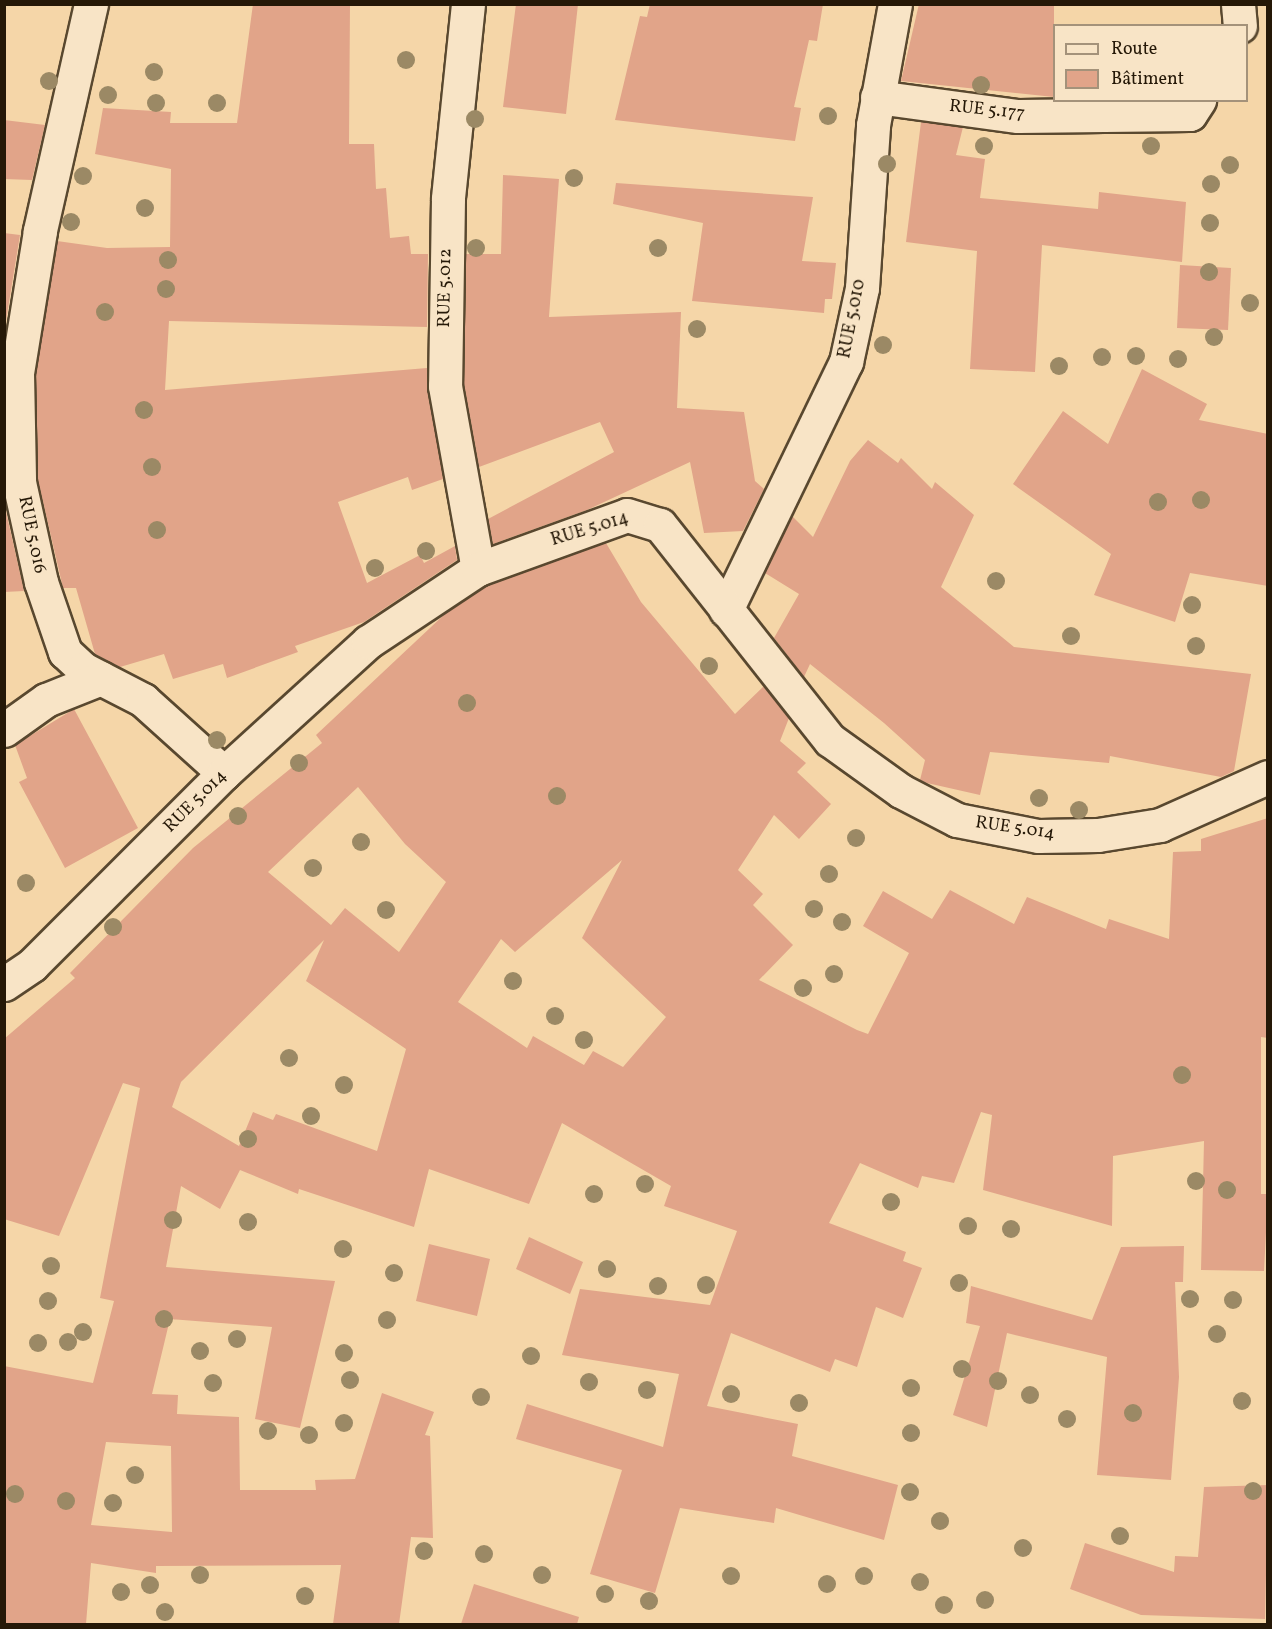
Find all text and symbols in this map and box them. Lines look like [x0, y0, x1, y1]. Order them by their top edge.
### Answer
legend [1053, 24, 1248, 102]
text: Route [1111, 37, 1157, 62]
text: Bâtiment [1111, 67, 1184, 92]
street label: RUE 5.177 [948, 96, 1026, 126]
street label: RUE 5.012 [435, 248, 457, 328]
street label: RUE 5.010 [835, 277, 871, 361]
street label: RUE 5.016 [12, 494, 50, 576]
street label: RUE 5.014 [548, 508, 632, 552]
street label: RUE 5.014 [160, 766, 232, 838]
street label: RUE 5.014 [974, 813, 1056, 845]

